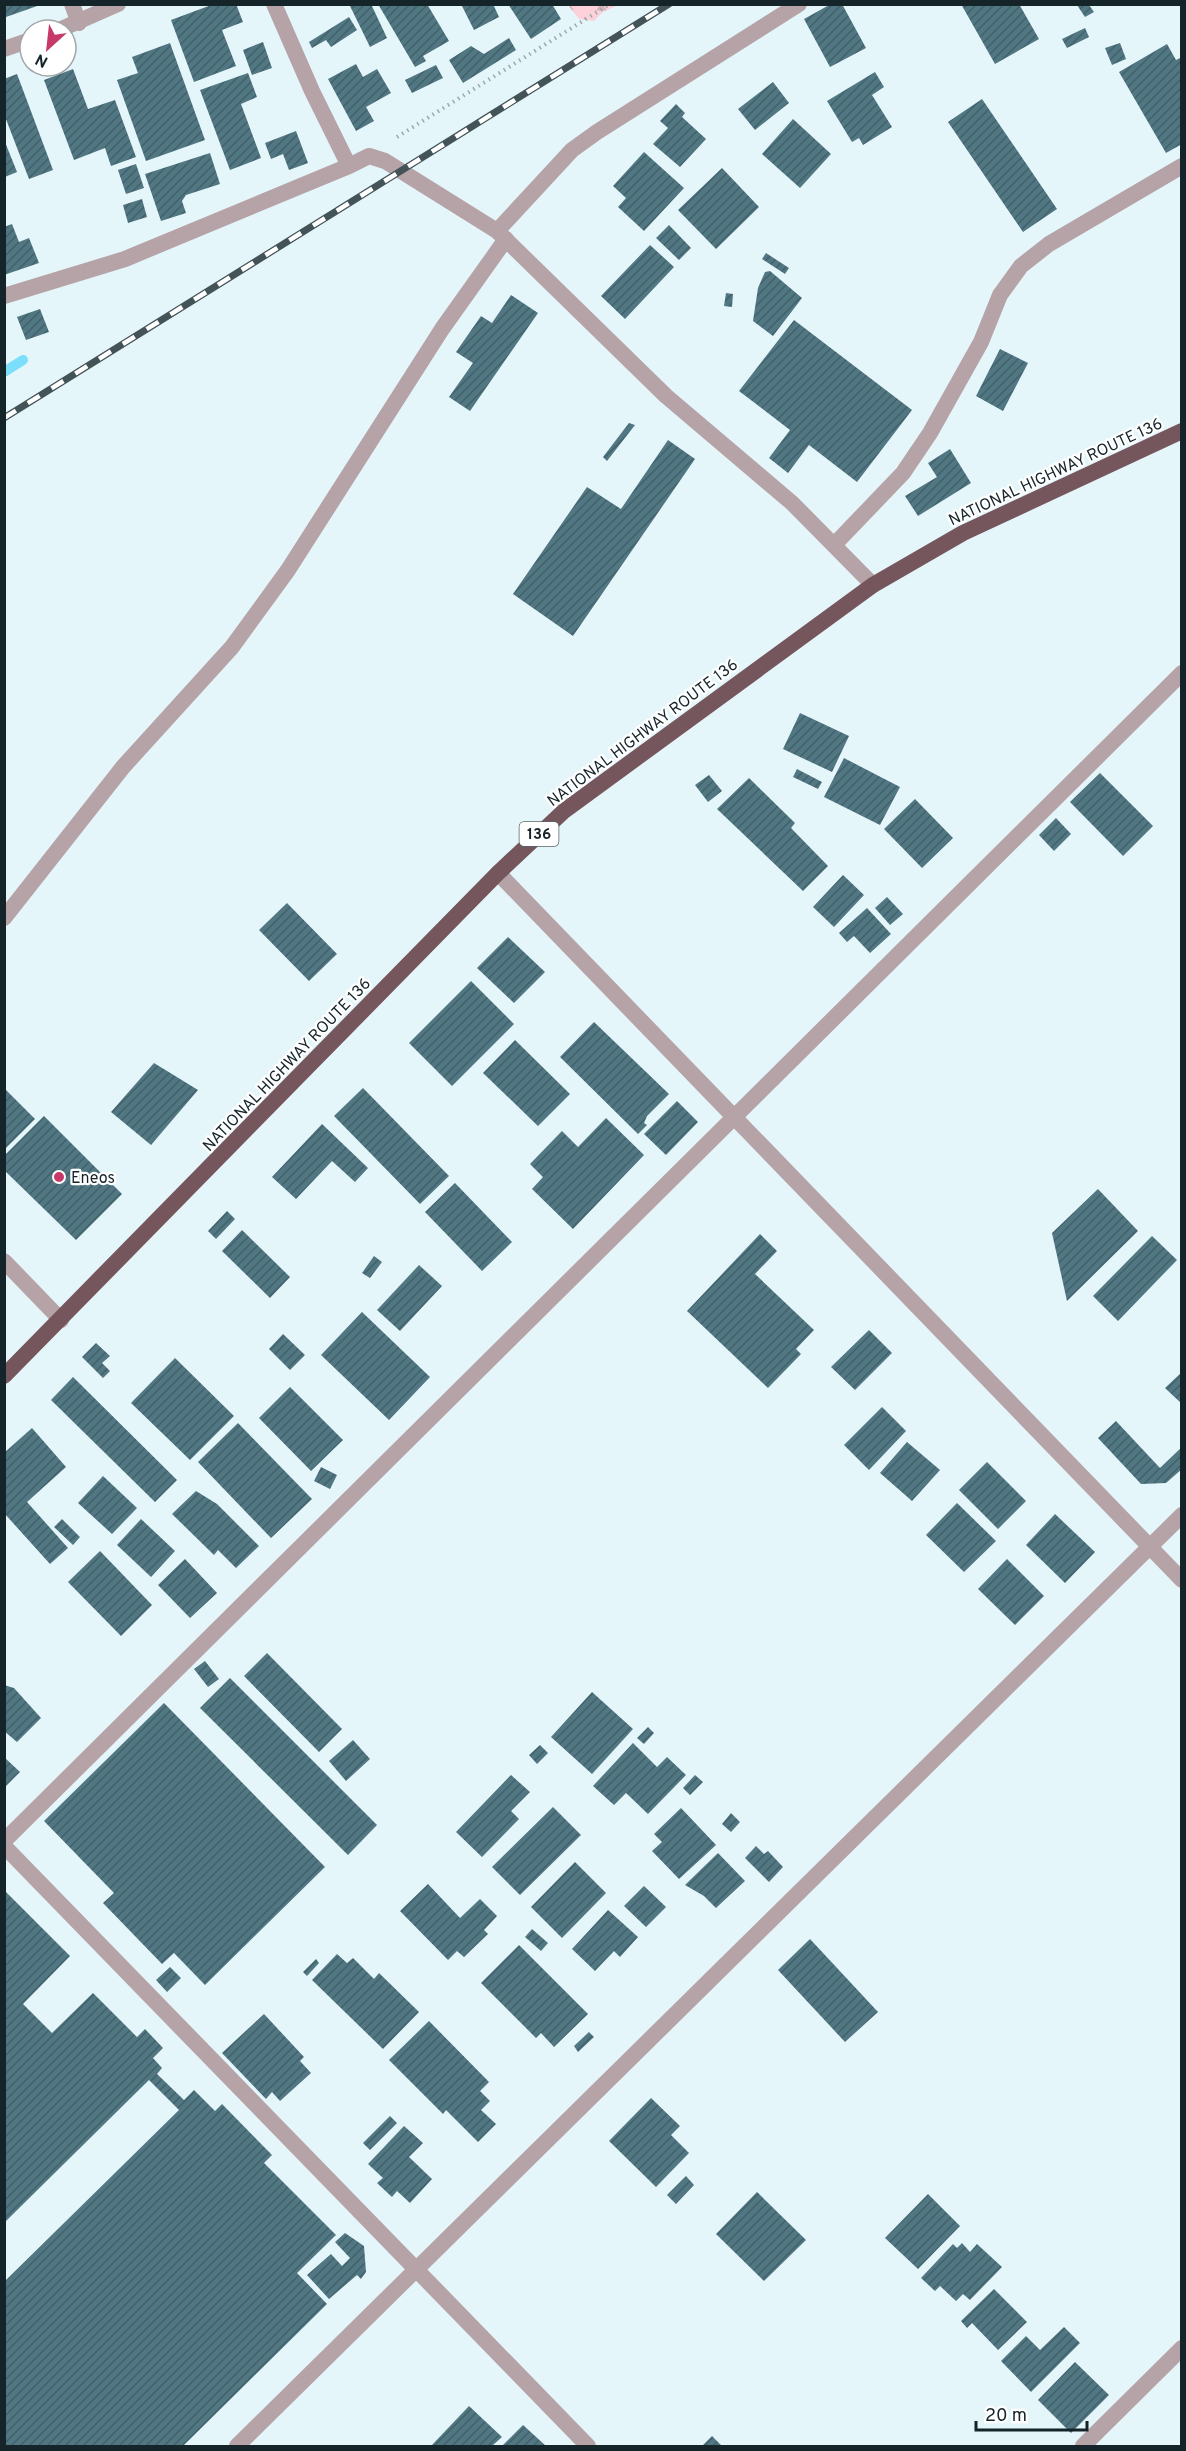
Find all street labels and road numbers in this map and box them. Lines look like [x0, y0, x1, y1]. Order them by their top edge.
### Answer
street label: NATIONAL HIGHWAY ROUTE 136 [946, 414, 1166, 531]
street label: NATIONAL HIGHWAY ROUTE 136 [544, 655, 743, 812]
road number: 136 [520, 822, 558, 846]
street label: NATIONAL HIGHWAY ROUTE 136 [199, 974, 376, 1156]

